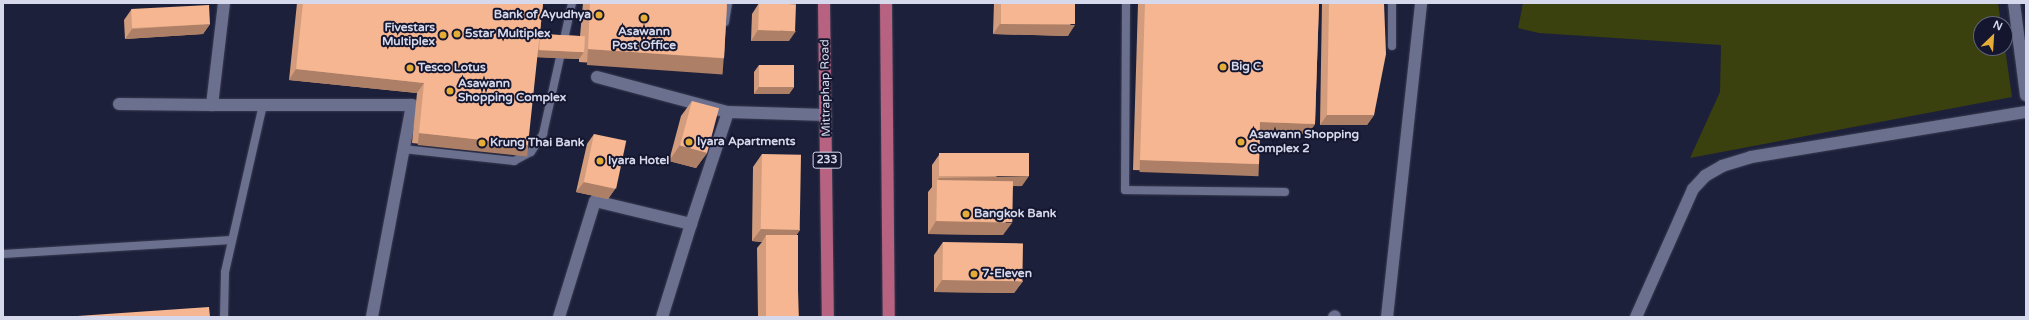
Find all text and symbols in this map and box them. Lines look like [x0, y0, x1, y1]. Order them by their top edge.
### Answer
place label: Bank of Ayudhya [494, 8, 591, 22]
marker: Bank of Ayudhya [594, 10, 604, 20]
marker: Asawann Post Office [639, 13, 649, 23]
north arrow [1973, 16, 2013, 56]
text: N [1991, 18, 2005, 33]
place label: Fivestars Multiplex [382, 21, 435, 49]
place label: Asawann Post Office [612, 25, 676, 53]
place label: 5star Multiplex [465, 27, 550, 41]
marker: 5star Multiplex [452, 29, 462, 39]
marker: Fivestars Multiplex [438, 30, 448, 40]
street label: Mittraphap Road [818, 39, 834, 137]
place label: Big C [1231, 60, 1261, 74]
place label: Tesco Lotus [418, 61, 486, 75]
marker: Big C [1218, 62, 1228, 72]
marker: Tesco Lotus [405, 63, 415, 73]
place label: Asawann Shopping Complex [458, 77, 566, 105]
marker: Asawann Shopping Complex [445, 86, 455, 96]
place label: Asawann Shopping Complex 2 [1249, 128, 1359, 156]
place label: Iyara Apartments [697, 135, 796, 149]
place label: Krung Thai Bank [490, 136, 584, 150]
marker: Iyara Apartments [684, 137, 694, 147]
marker: Asawann Shopping Complex 2 [1236, 137, 1246, 147]
marker: Krung Thai Bank [477, 138, 487, 148]
road number: 233 [812, 151, 842, 169]
place label: Iyara Hotel [608, 154, 669, 168]
marker: Iyara Hotel [595, 156, 605, 166]
place label: Bangkok Bank [974, 207, 1056, 221]
marker: Bangkok Bank [961, 209, 971, 219]
place label: 7-Eleven [982, 267, 1032, 281]
marker: 7-Eleven [969, 269, 979, 279]

